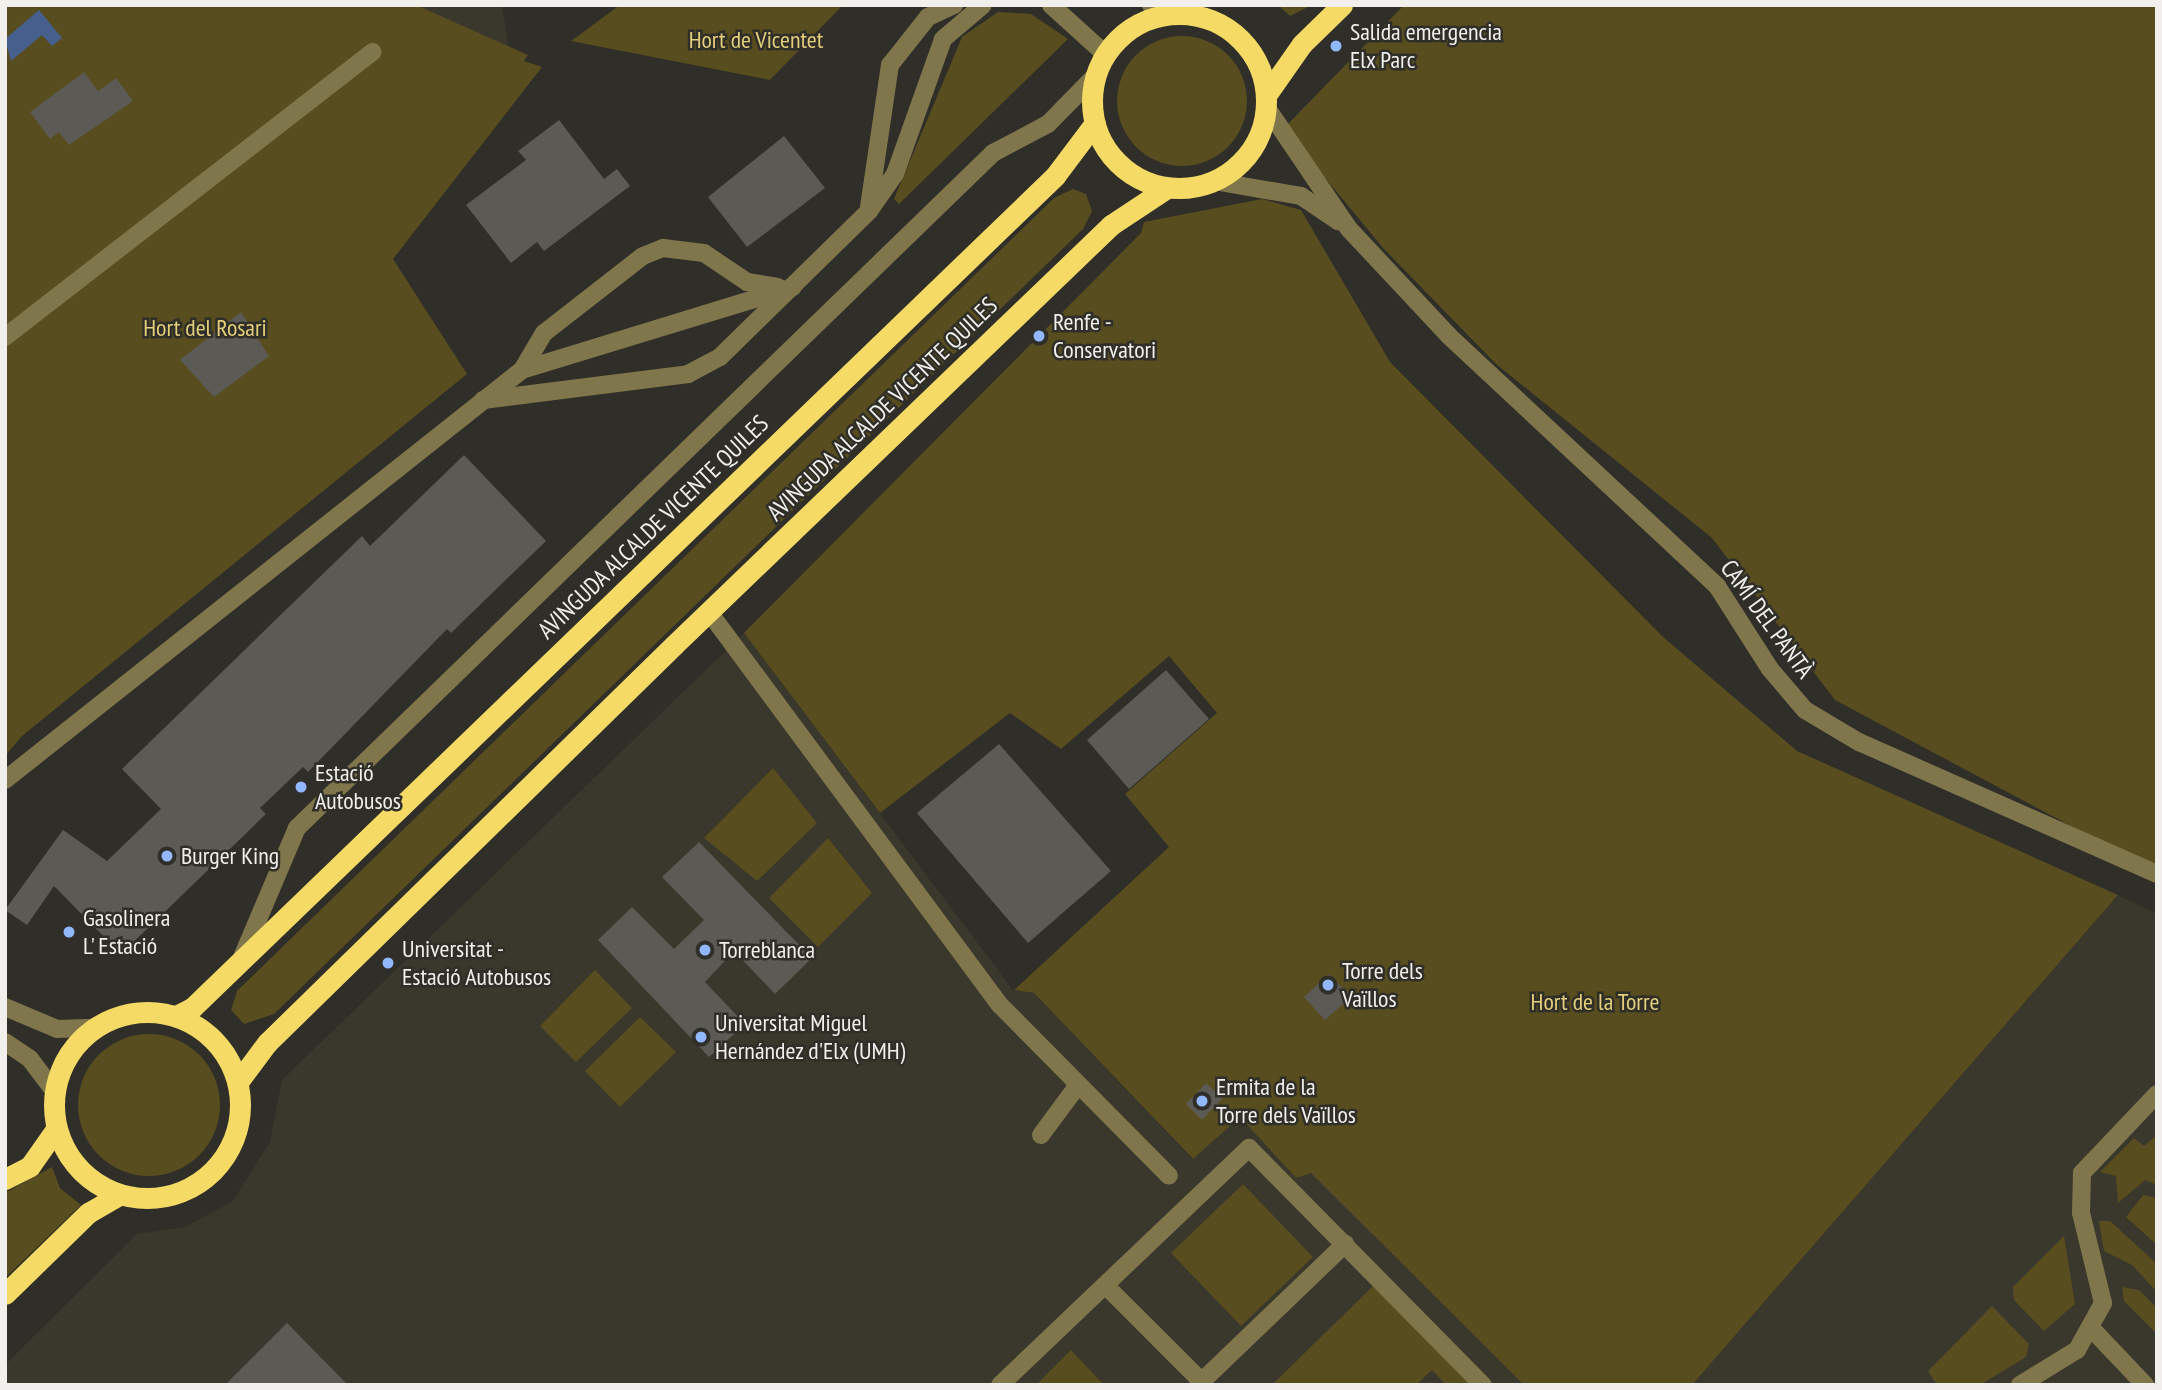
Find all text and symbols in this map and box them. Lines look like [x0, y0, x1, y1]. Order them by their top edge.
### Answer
place label: Salida emergencia Elx Parc [1350, 18, 1502, 74]
park label: Hort de Vicentet [688, 26, 824, 54]
marker: Salida emergencia Elx Parc [1328, 38, 1344, 54]
street label: AVINGUDA ALCALDE VICENTE QUILES [760, 291, 1004, 527]
place label: Renfe - Conservatori [1053, 308, 1156, 364]
park label: Hort del Rosari [143, 314, 267, 342]
marker: Renfe - Conservatori [1031, 328, 1047, 344]
street label: AVINGUDA ALCALDE VICENTE QUILES [531, 409, 775, 645]
street label: CAMÍ DEL PANTÀ [1714, 554, 1820, 684]
place label: Estació Autobusos [315, 759, 401, 815]
marker: Estació Autobusos [293, 779, 309, 795]
place label: Burger King [181, 842, 279, 870]
marker: Burger King [159, 848, 175, 864]
place label: Gasolinera L' Estació [83, 904, 170, 960]
marker: Gasolinera L' Estació [61, 924, 77, 940]
place label: Universitat - Estació Autobusos [402, 935, 552, 991]
place label: Torreblanca [719, 936, 815, 964]
marker: Torreblanca [697, 942, 713, 958]
marker: Universitat - Estació Autobusos [380, 955, 396, 971]
place label: Torre dels Vaïllos [1342, 957, 1423, 1013]
marker: Torre dels Vaïllos [1320, 977, 1336, 993]
park label: Hort de la Torre [1530, 988, 1660, 1016]
place label: Universitat Miguel Hernández d'Elx (UMH) [715, 1009, 906, 1065]
marker: Universitat Miguel Hernández d'Elx (UMH) [693, 1029, 709, 1045]
place label: Ermita de la Torre dels Vaïllos [1216, 1073, 1356, 1129]
marker: Ermita de la Torre dels Vaïllos [1194, 1093, 1210, 1109]

